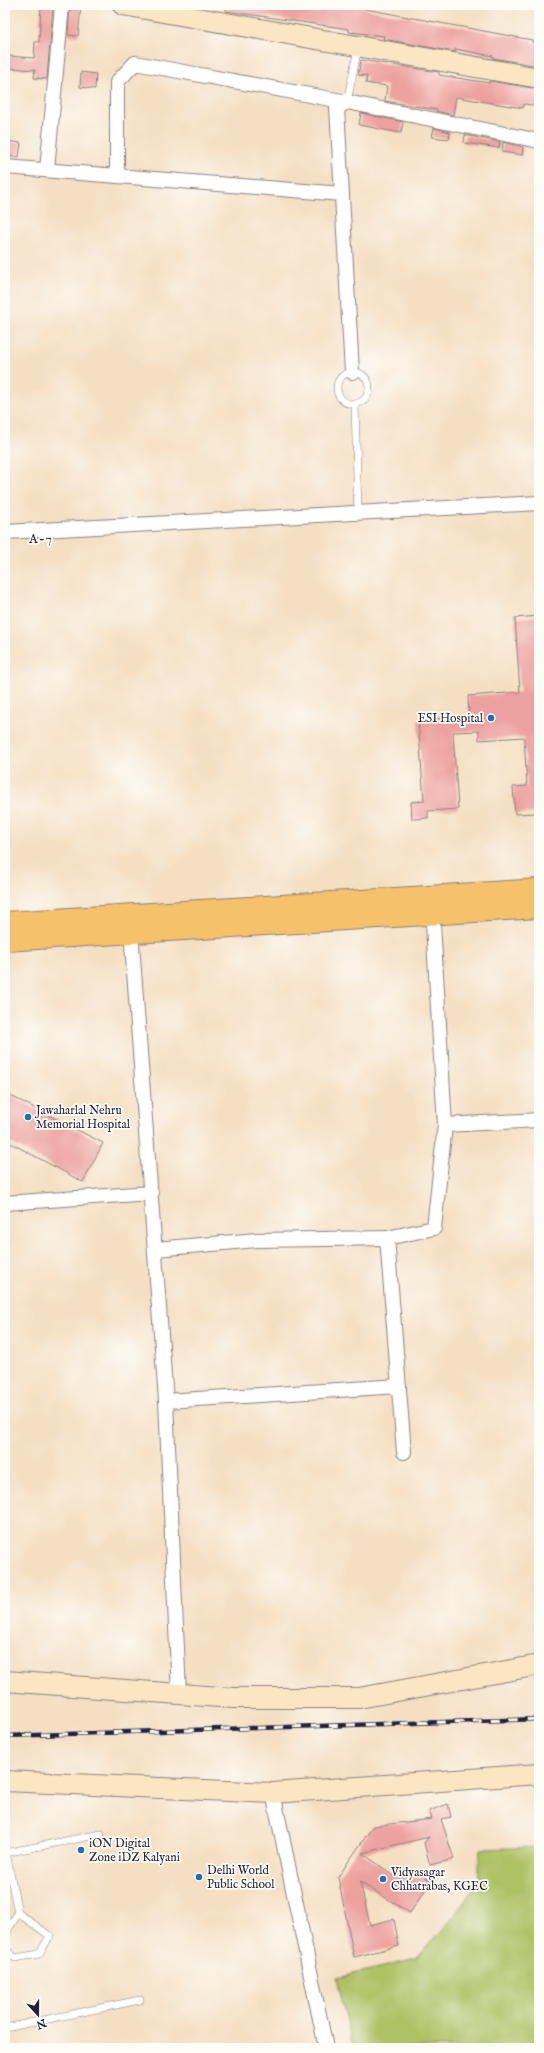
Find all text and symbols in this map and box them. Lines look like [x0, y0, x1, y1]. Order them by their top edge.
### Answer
district label: A-7 [28, 531, 53, 548]
place label: ESI Hospital [418, 711, 484, 727]
marker: ESI Hospital [486, 713, 496, 723]
place label: Jawaharlal Nehru Memorial Hospital [34, 1103, 131, 1133]
marker: Jawaharlal Nehru Memorial Hospital [23, 1112, 33, 1122]
place label: iON Digital Zone iDZ Kalyani [89, 1836, 180, 1865]
marker: iON Digital Zone iDZ Kalyani [76, 1845, 86, 1855]
place label: Delhi World Public School [207, 1863, 275, 1892]
place label: Vidyasagar Chhatrabas, KGEC [390, 1865, 488, 1894]
marker: Delhi World Public School [194, 1872, 204, 1882]
marker: Vidyasagar Chhatrabas, KGEC [378, 1874, 388, 1884]
north arrow [18, 1995, 58, 2035]
text: N [34, 2015, 49, 2032]

